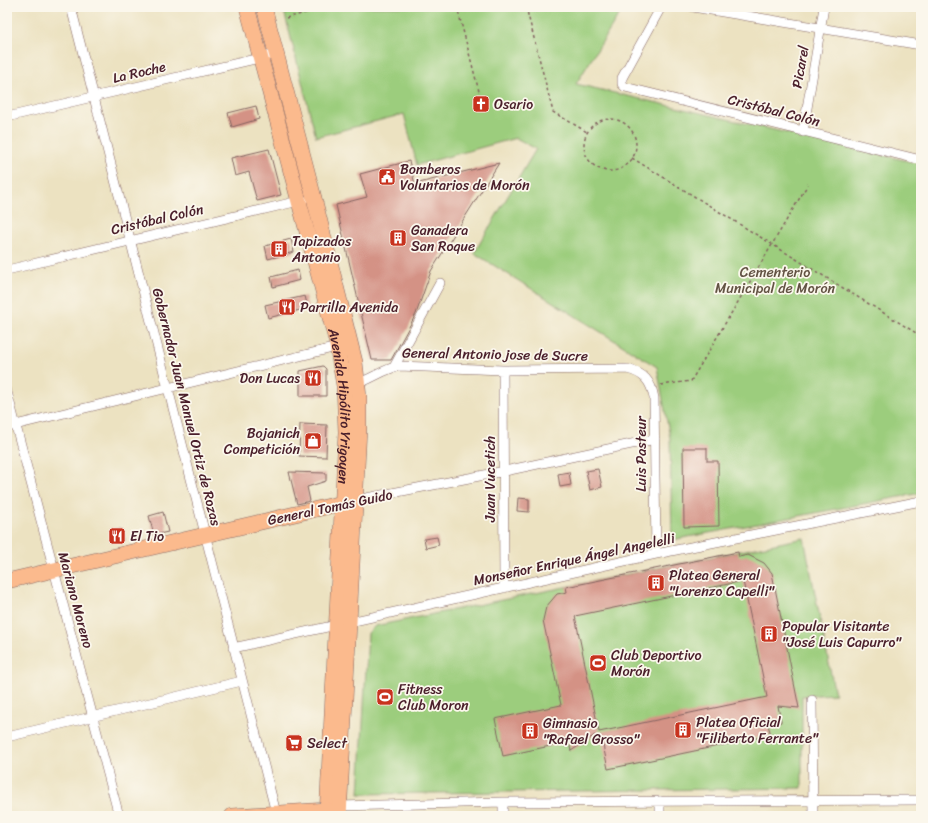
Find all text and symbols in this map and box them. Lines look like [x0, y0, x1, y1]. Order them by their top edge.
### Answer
street label: Picarel [784, 43, 817, 90]
street label: La Roche [110, 54, 168, 91]
street label: Cristóbal Colón [725, 87, 823, 134]
place label: Osario [494, 92, 533, 117]
church icon: Osario [471, 94, 491, 114]
place label: Bomberos Voluntarios de Morón [400, 157, 530, 198]
public building icon: Bomberos Voluntarios de Morón [377, 167, 397, 187]
street label: Cristóbal Colón [108, 197, 206, 242]
place label: Ganadera San Roque [411, 218, 475, 259]
building icon: Ganadera San Roque [388, 228, 408, 248]
place label: Tapizados Antonio [291, 229, 352, 270]
building icon: Tapizados Antonio [269, 239, 289, 259]
park label: Cementerio Municipal de Morón [715, 260, 836, 301]
street label: Gobernador Juan Manuel Ortiz de Rozas [145, 285, 228, 529]
place label: Parrilla Avenida [300, 295, 398, 320]
restaurant icon: Parrilla Avenida [277, 297, 297, 317]
street label: Avenida Hipólito Yrigoyen [320, 324, 358, 485]
street label: General Antonio jose de Sucre [402, 340, 588, 369]
place label: Don Lucas [240, 366, 300, 391]
restaurant icon: Don Lucas [303, 368, 323, 388]
street label: Luis Pasteur [629, 415, 654, 492]
place label: Bojanich Competición [224, 421, 300, 462]
shop icon: Bojanich Competición [303, 431, 323, 451]
street label: Juan Vucetich [478, 436, 503, 523]
street label: General Tomás Guido [265, 482, 395, 533]
place label: El Tio [130, 524, 164, 549]
restaurant icon: El Tio [107, 526, 127, 546]
street label: Monseñor Enrique Ángel Angelelli [471, 526, 678, 593]
street label: Mariano Moreno [51, 549, 100, 651]
place label: Platea General "Lorenzo Capelli" [669, 563, 775, 604]
building icon: Platea General "Lorenzo Capelli" [646, 573, 666, 593]
place label: Popular Visitante "José Luis Capurro" [782, 614, 902, 655]
building icon: Popular Visitante "José Luis Capurro" [759, 624, 779, 644]
place label: Club Deportivo Morón [611, 643, 702, 684]
sports icon: Club Deportivo Morón [588, 653, 608, 673]
place label: Fitness Club Moron [398, 677, 469, 718]
sports icon: Fitness Club Moron [375, 687, 395, 707]
place label: Platea Oficial "Filiberto Ferrante" [696, 710, 819, 751]
place label: Gimnasio "Rafael Grosso" [543, 711, 640, 752]
building icon: Platea Oficial "Filiberto Ferrante" [673, 720, 693, 740]
building icon: Gimnasio "Rafael Grosso" [520, 721, 540, 741]
place label: Select [307, 731, 348, 756]
supermarket icon: Select [284, 733, 304, 753]

